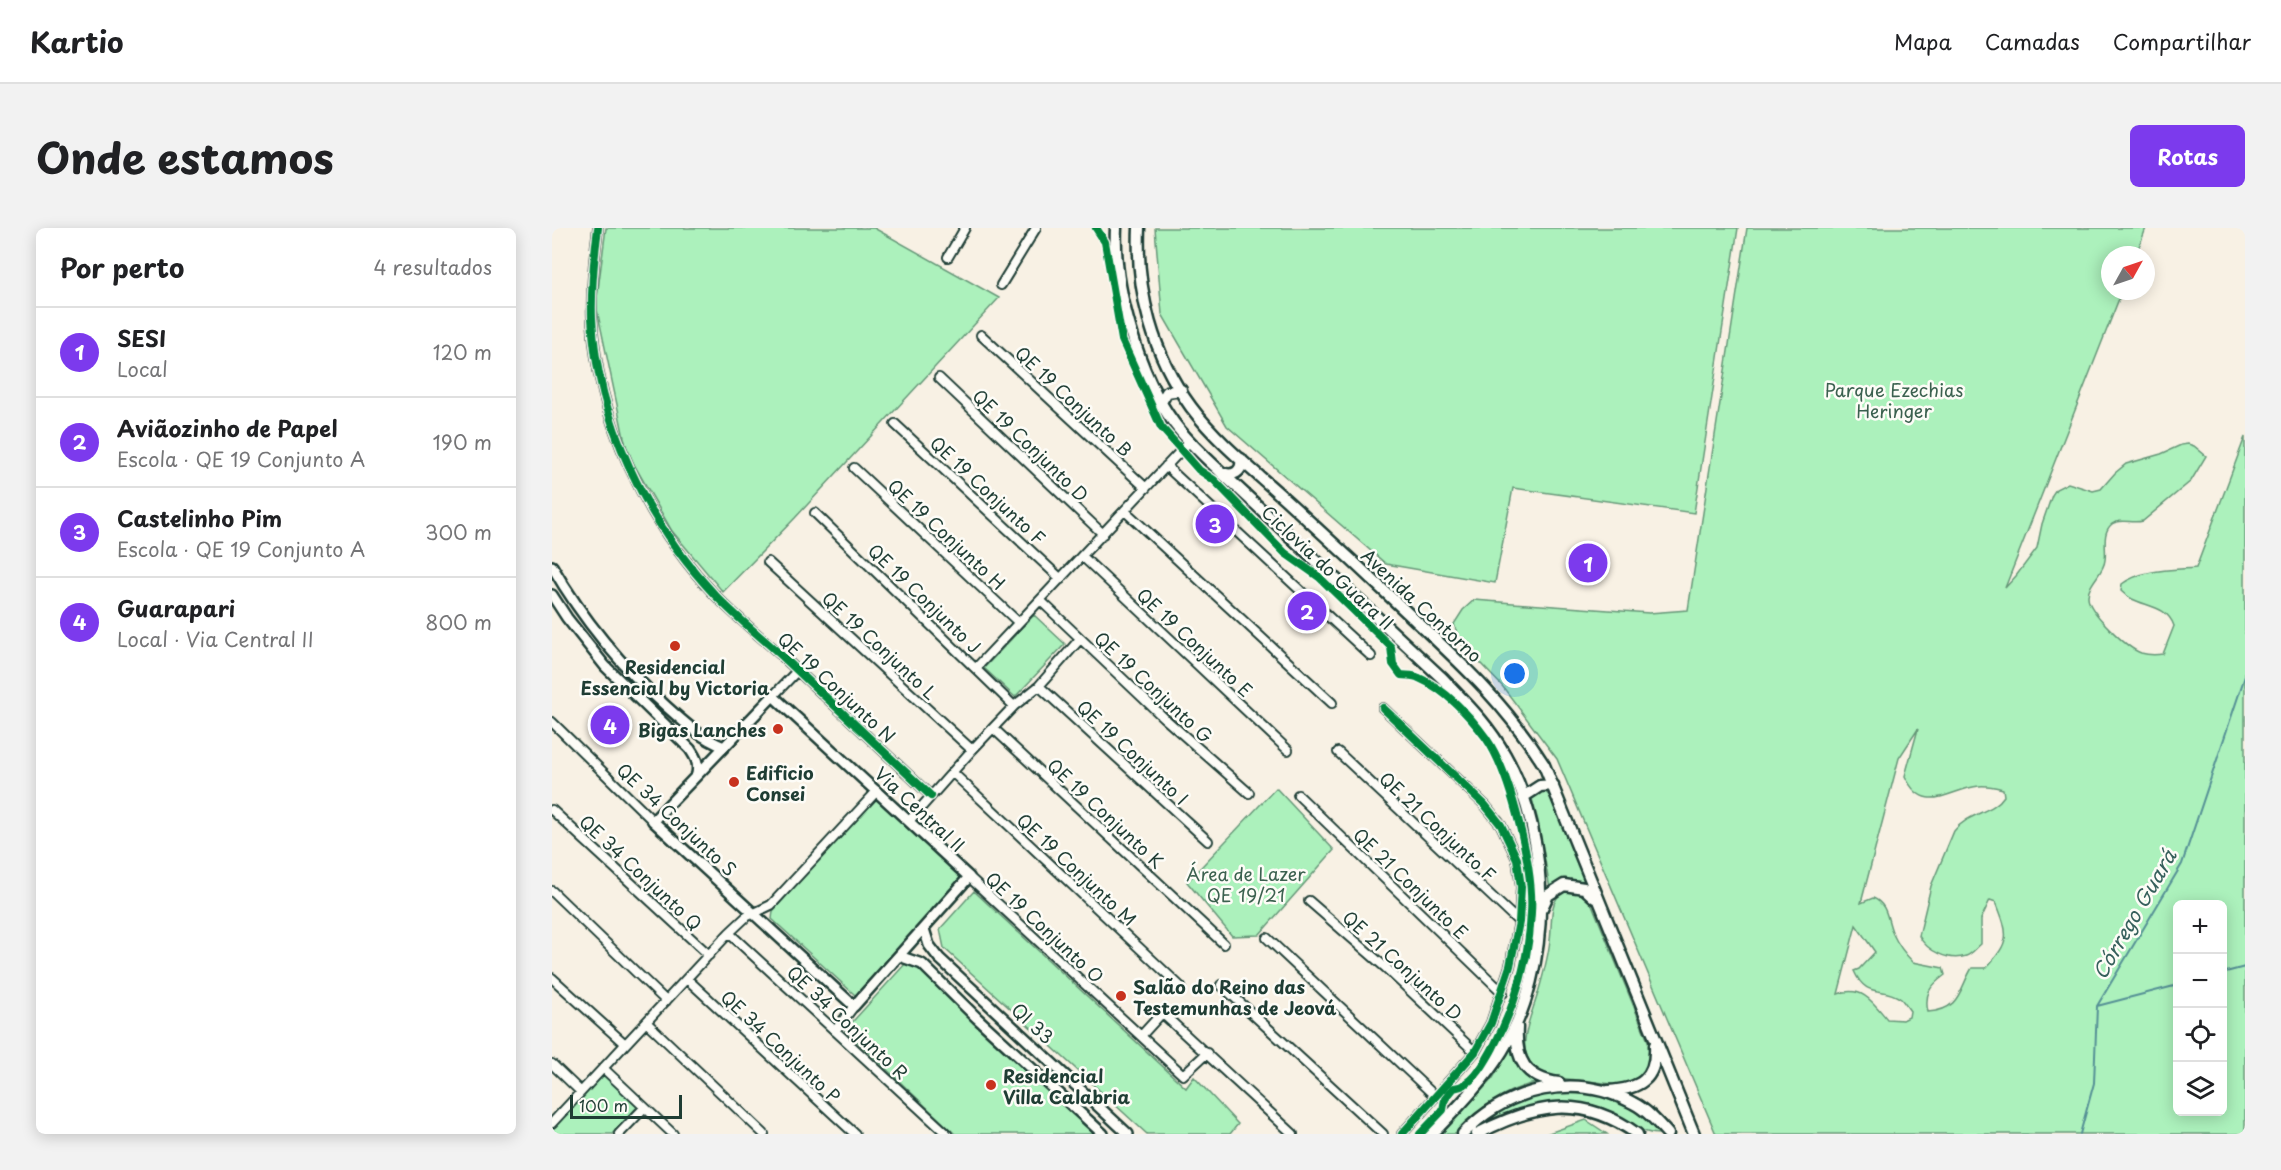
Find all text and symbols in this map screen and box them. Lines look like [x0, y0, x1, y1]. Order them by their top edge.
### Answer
text: Kartio [30, 20, 124, 63]
text: Mapa [1894, 25, 1952, 57]
text: Camadas [1985, 25, 2080, 57]
text: Compartilhar [2113, 25, 2251, 57]
text: Onde estamos [36, 125, 334, 188]
button: Rotas [2130, 125, 2245, 187]
north arrow [2101, 246, 2155, 300]
text: Por perto [60, 248, 184, 287]
text: 4 resultados [374, 252, 492, 282]
text: SESI [117, 321, 166, 354]
text: 1 [75, 337, 84, 367]
text: 120 m [433, 337, 492, 367]
street label: QE 19 Conjunto B [1009, 339, 1139, 463]
text: Local [117, 354, 168, 384]
park label: Parque Ezechias Heringer [1825, 376, 1963, 424]
street label: QE 19 Conjunto D [967, 382, 1095, 508]
text: Aviãozinho de Papel [117, 411, 337, 444]
text: 2 [72, 427, 87, 457]
text: 190 m [433, 427, 492, 457]
street label: QE 19 Conjunto F [924, 429, 1052, 551]
text: Escola · QE 19 Conjunto A [117, 444, 365, 474]
street label: QE 19 Conjunto H [882, 472, 1012, 596]
street label: Ciclovia do Guara II [1256, 498, 1400, 636]
text: Castelinho Pim [117, 501, 282, 534]
pin: 3 [1196, 502, 1234, 546]
text: 3 [73, 517, 86, 547]
text: 300 m [425, 517, 492, 547]
text: Escola · QE 19 Conjunto A [117, 534, 365, 564]
street label: QE 19 Conjunto J [862, 537, 988, 659]
pin: 1 [1568, 540, 1608, 586]
street label: Avenida Contorno [1356, 542, 1488, 668]
street label: QE 19 Conjunto E [1131, 581, 1259, 703]
street label: QE 19 Conjunto L [817, 585, 943, 705]
pin: 2 [1288, 588, 1326, 634]
text: Guarapari [117, 591, 235, 624]
text: 4 [73, 607, 86, 637]
text: 800 m [425, 607, 492, 637]
text: Local · Via Central II [117, 624, 314, 654]
street label: QE 19 Conjunto N [772, 625, 902, 749]
street label: QE 19 Conjunto G [1089, 625, 1219, 749]
marker: Residencial Essencial by Victoria [668, 639, 682, 653]
place label: Residencial Essencial by Victoria [581, 653, 770, 701]
your location [1500, 659, 1529, 688]
street label: QE 19 Conjunto I [1071, 693, 1195, 811]
pin: 4 [590, 702, 630, 748]
place label: Bigas Lanches [638, 716, 766, 743]
marker: Bigas Lanches [771, 722, 785, 736]
street label: QE 19 Conjunto K [1042, 752, 1170, 874]
street label: QE 34 Conjunto S [611, 756, 743, 882]
place label: Edificio Consei [746, 759, 814, 807]
street label: Via Central II [869, 760, 971, 858]
street label: QE 21 Conjunto F [1374, 765, 1502, 887]
marker: Edificio Consei [727, 775, 741, 789]
street label: QE 19 Conjunto M [1011, 806, 1143, 932]
street label: QE 34 Conjunto Q [574, 808, 708, 936]
street label: QE 21 Conjunto E [1348, 821, 1474, 945]
water label: Córrego Guará [2085, 842, 2184, 984]
park label: Área de Lazer QE 19/21 [1186, 860, 1306, 908]
street label: QE 19 Conjunto O [980, 865, 1110, 989]
map controls [2173, 900, 2227, 1116]
button: + [2173, 900, 2227, 954]
street label: QE 21 Conjunto D [1337, 904, 1469, 1026]
button: − [2173, 954, 2227, 1008]
street label: QE 34 Conjunto R [781, 959, 915, 1085]
place label: Salão do Reino das Testemunhas de Jeová [1133, 973, 1337, 1021]
street label: QE 34 Conjunto P [715, 983, 847, 1109]
marker: Salão do Reino das Testemunhas de Jeová [1114, 989, 1128, 1003]
street label: QI 33 [1006, 996, 1060, 1050]
button: locate [2173, 1008, 2227, 1062]
place label: Residencial Villa Calabria [1003, 1062, 1130, 1110]
button: layers [2173, 1062, 2227, 1116]
marker: Residencial Villa Calabria [984, 1078, 998, 1092]
scale bar [570, 1092, 682, 1120]
text: 100 m [579, 1093, 628, 1117]

